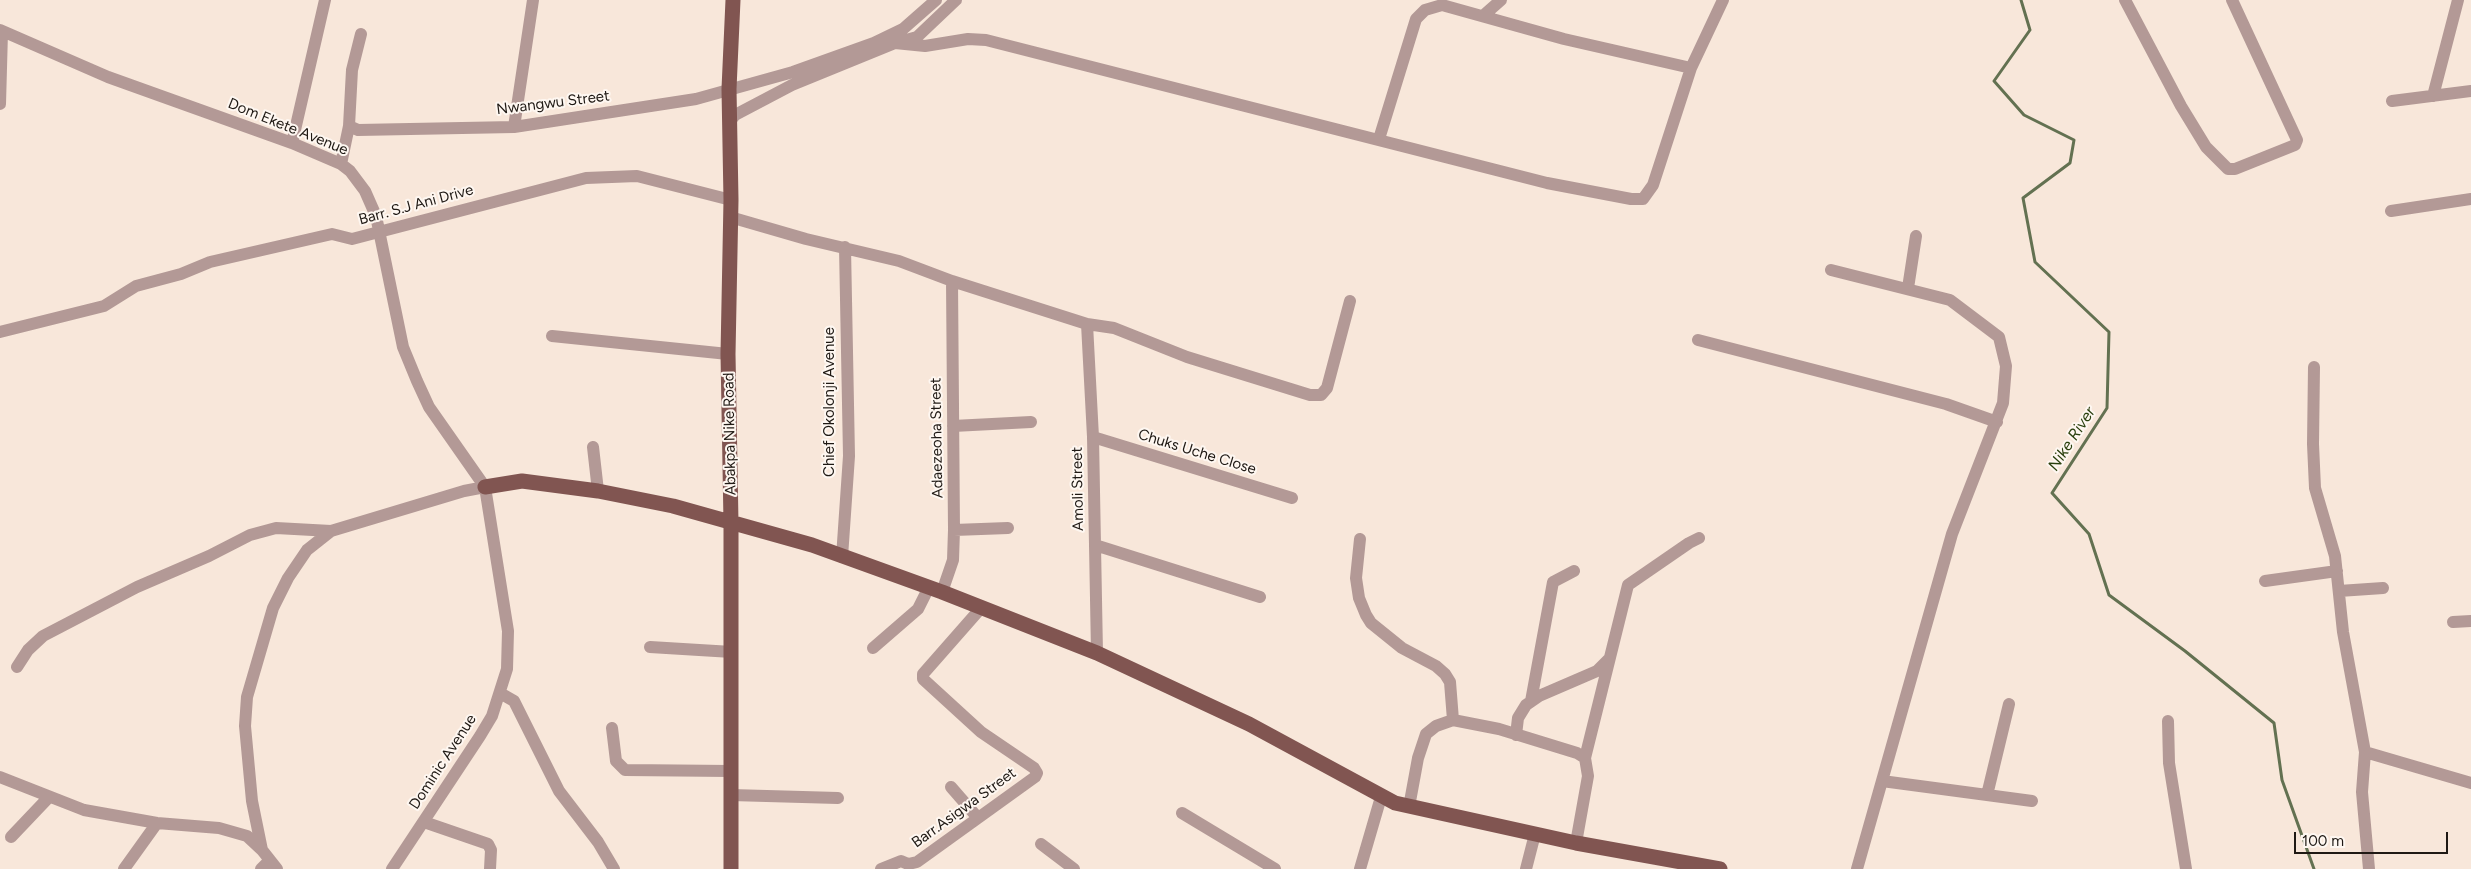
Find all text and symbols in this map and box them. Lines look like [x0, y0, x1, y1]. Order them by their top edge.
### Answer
street label: Nwangwu Street [495, 87, 611, 119]
street label: Dom Ekete Avenue [225, 95, 351, 159]
street label: Barr. S.J Ani Drive [357, 181, 475, 229]
street label: Chief Okolonji Avenue [821, 327, 839, 477]
street label: Abakpa Nike Road [720, 372, 740, 496]
street label: Adaezeoha Street [927, 378, 947, 498]
water label: Nike River [2044, 403, 2100, 475]
street label: Chuks Uche Close [1136, 425, 1258, 479]
street label: Amoli Street [1068, 447, 1088, 531]
street label: Dominic Avenue [406, 711, 480, 813]
street label: Barr.Asigwa Street [908, 764, 1020, 852]
scale bar [2296, 822, 2450, 854]
text: 100 m [2302, 832, 2344, 850]

